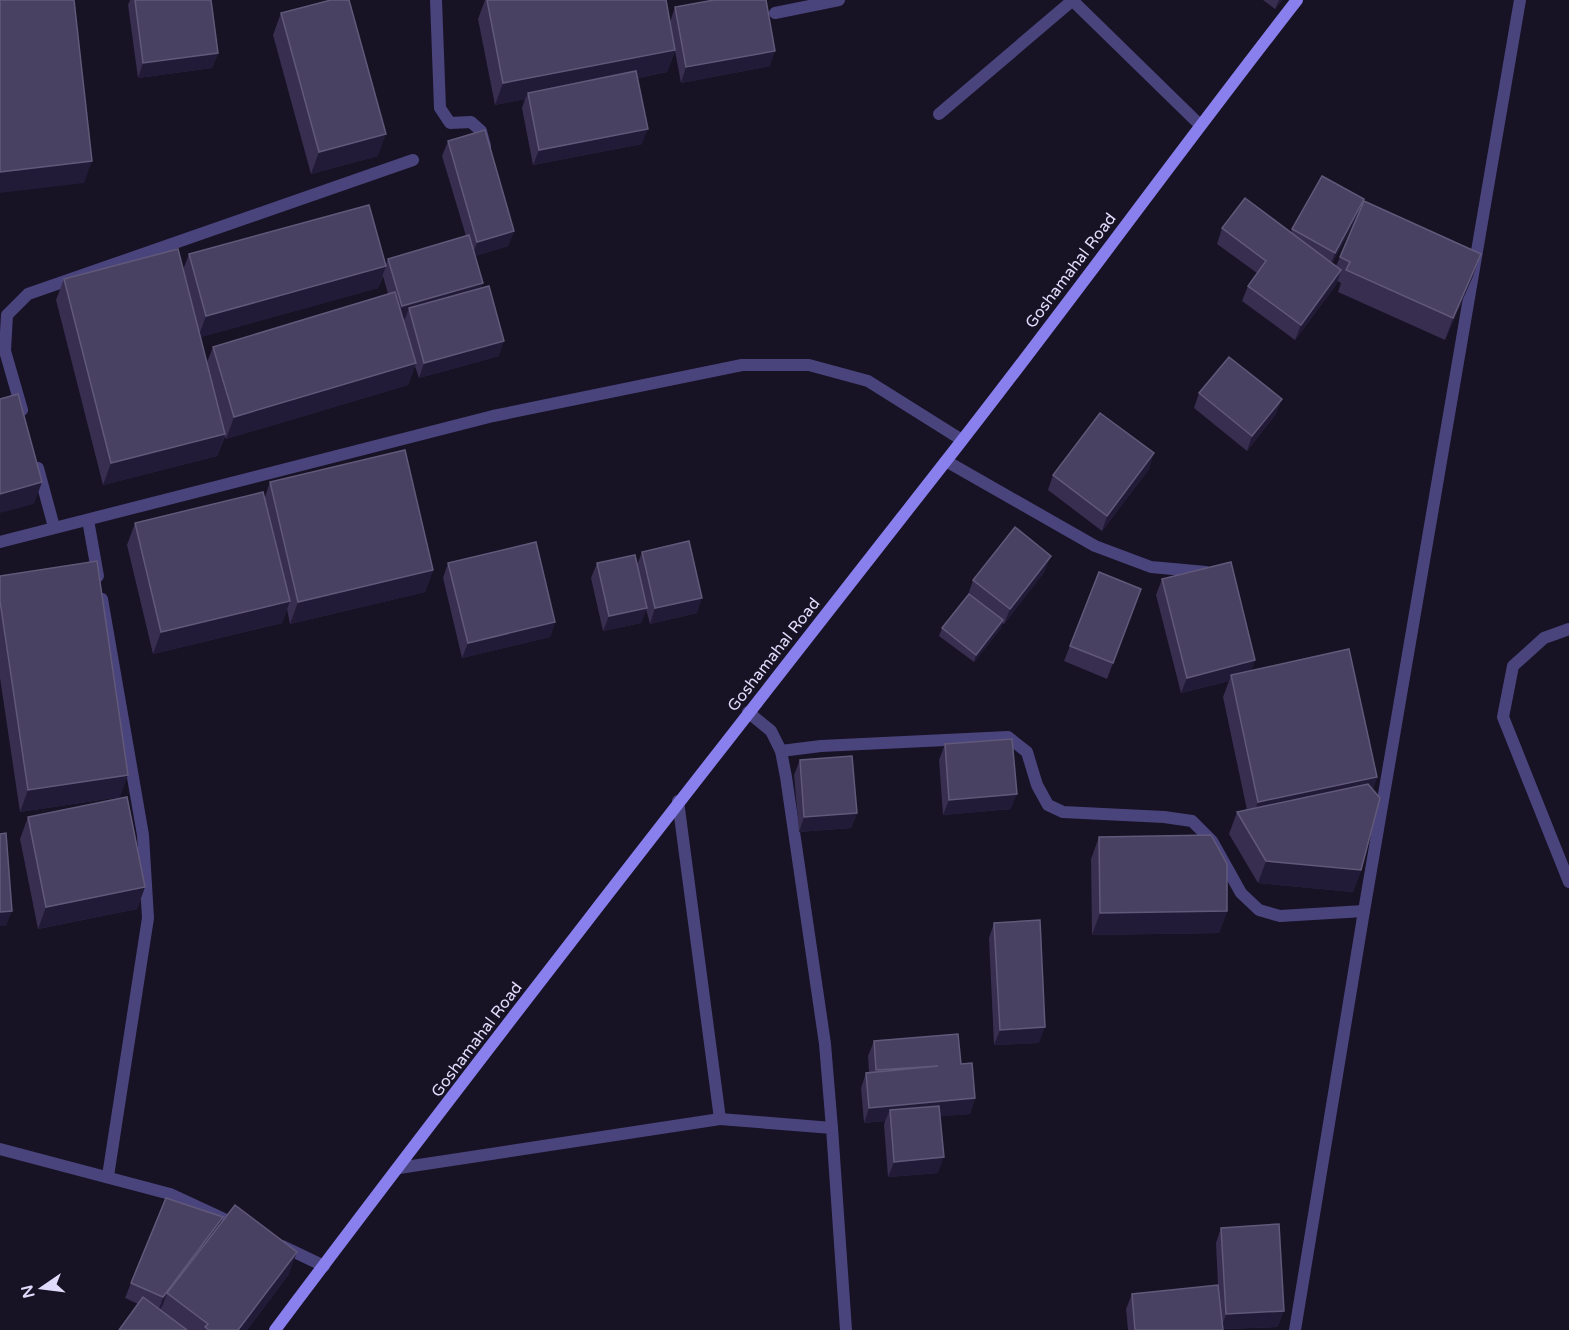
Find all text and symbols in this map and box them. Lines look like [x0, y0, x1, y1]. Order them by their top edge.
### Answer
street label: Goshamahal Road [1021, 209, 1121, 332]
street label: Goshamahal Road [723, 594, 824, 716]
street label: Goshamahal Road [427, 978, 527, 1101]
north arrow [12, 1258, 72, 1318]
text: N [17, 1283, 40, 1300]

